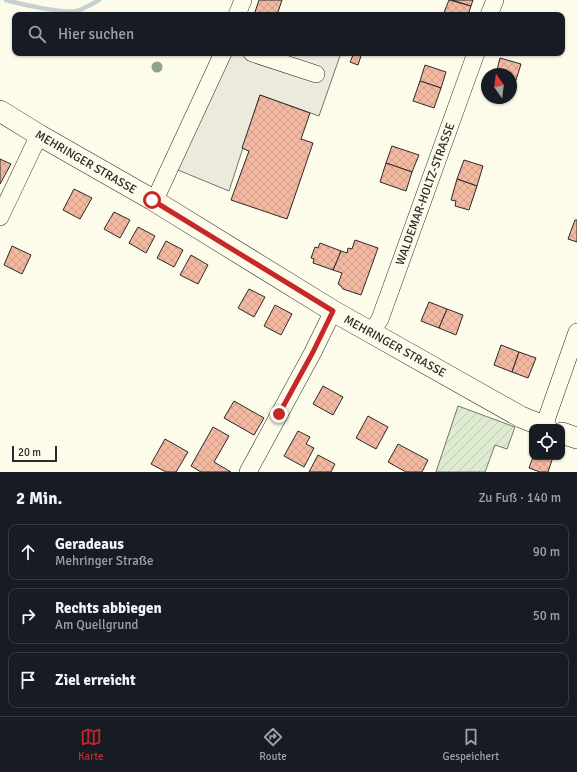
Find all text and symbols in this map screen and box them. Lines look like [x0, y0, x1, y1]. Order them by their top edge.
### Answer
search box [12, 12, 565, 56]
icon: search [26, 23, 48, 45]
text: Hier suchen [58, 25, 134, 43]
north arrow [481, 68, 517, 104]
street label: WALDEMAR-HOLTZ-STRASSE [393, 121, 458, 267]
street label: MEHRINGER STRASSE [32, 127, 139, 198]
route start [143, 191, 161, 209]
street label: MEHRINGER STRASSE [341, 312, 449, 381]
route end [270, 405, 288, 423]
map controls [529, 424, 565, 460]
button: locate [529, 424, 565, 460]
scale bar [12, 444, 57, 463]
text: 20 m [18, 446, 41, 459]
text: 2 Min. [16, 488, 62, 509]
text: Zu Fuß · 140 m [478, 490, 561, 506]
text: Geradeaus [55, 535, 124, 553]
icon: ahead [17, 541, 39, 563]
text: 90 m [533, 544, 560, 560]
text: Mehringer Straße [55, 553, 153, 569]
text: Rechts abbiegen [55, 599, 162, 617]
icon: right [17, 605, 39, 627]
text: 50 m [533, 608, 560, 624]
text: Am Quellgrund [55, 617, 138, 633]
icon: arrive [17, 669, 39, 691]
text: Ziel erreicht [55, 671, 136, 689]
tab: Karte [78, 726, 104, 763]
tab: Route [259, 726, 287, 763]
tab: Gespeichert [443, 726, 499, 763]

